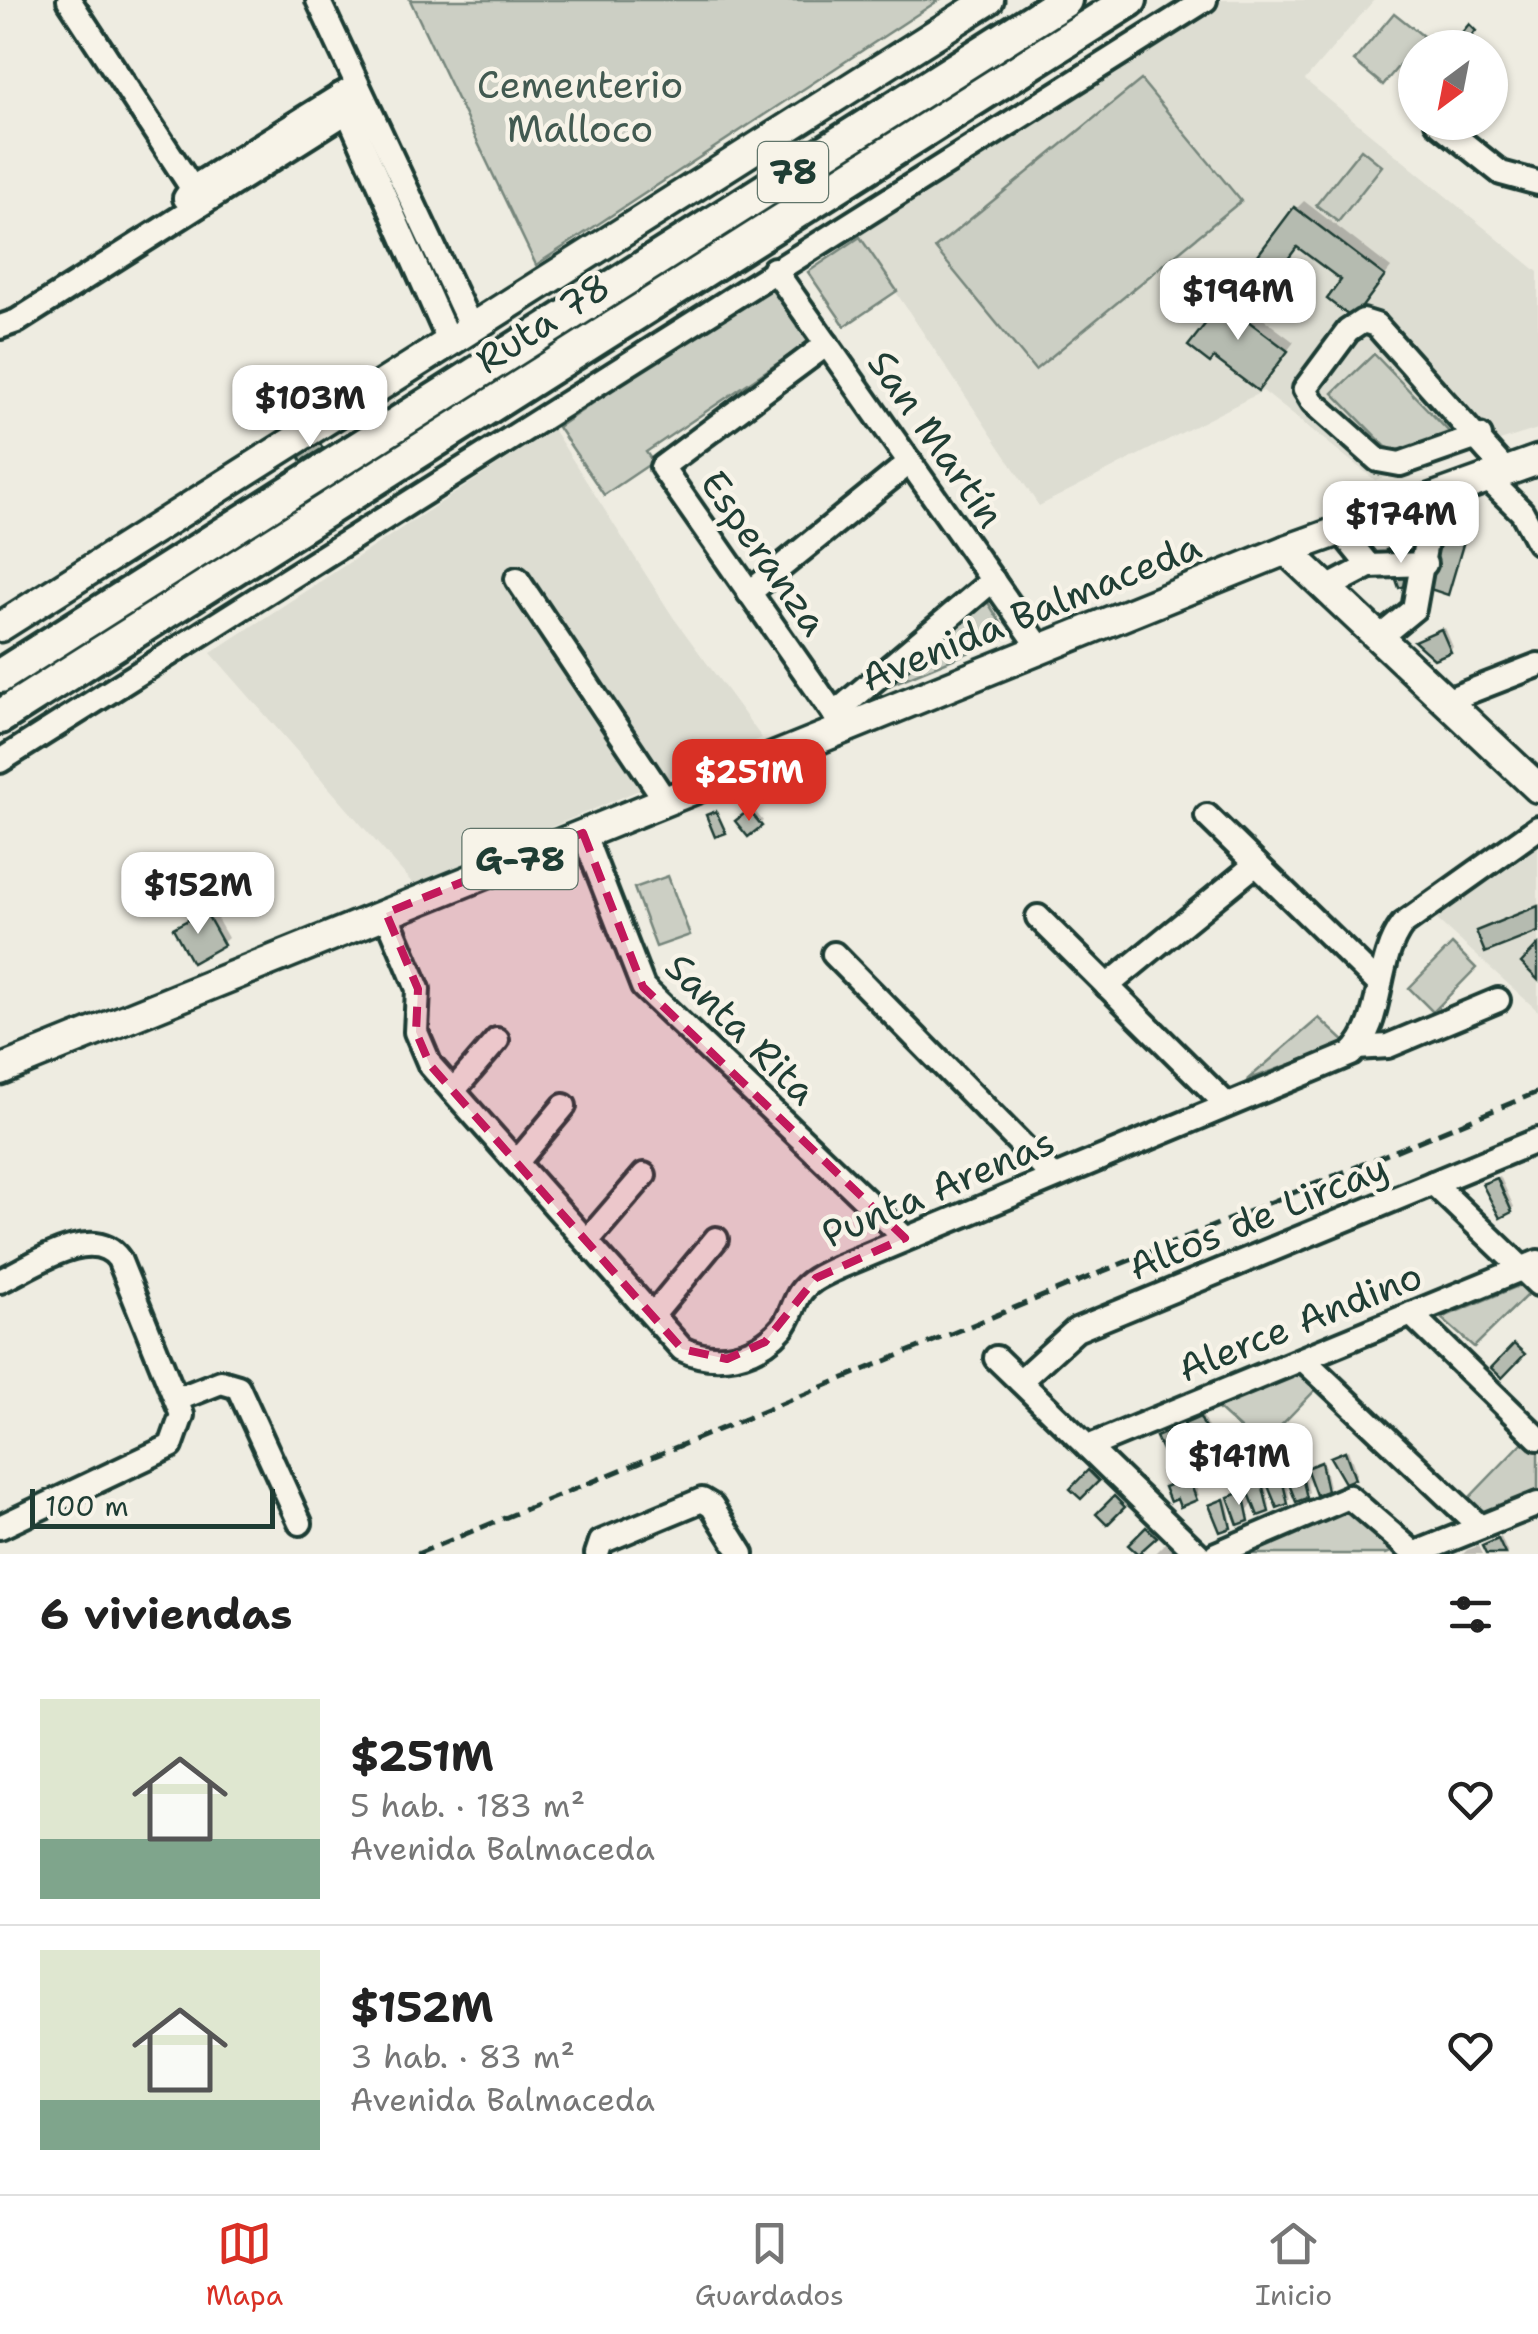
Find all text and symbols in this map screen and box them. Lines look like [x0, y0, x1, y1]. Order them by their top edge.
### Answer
north arrow [1398, 30, 1508, 140]
map controls [1398, 30, 1508, 140]
park label: Cementerio Malloco [477, 59, 683, 154]
road number: 78 [758, 142, 828, 202]
pin: $194M [1168, 258, 1308, 343]
street label: Ruta 78 [466, 260, 620, 385]
text: $194M [1182, 269, 1294, 312]
street label: San Martín [856, 340, 1016, 538]
pin: $103M [240, 365, 380, 450]
text: $103M [254, 376, 366, 419]
street label: Esperanza [689, 460, 840, 646]
pin: $174M [1331, 481, 1471, 566]
text: $174M [1345, 492, 1457, 535]
street label: Avenida Balmaceda [853, 520, 1209, 703]
pin: $251M [679, 739, 819, 824]
text: $251M [694, 750, 804, 793]
road number: G-78 [462, 829, 578, 889]
pin: $152M [128, 852, 268, 937]
text: $152M [143, 863, 253, 906]
street label: Santa Rita [654, 942, 829, 1116]
street label: Punta Arenas [814, 1116, 1062, 1259]
street label: Altos de Lircay [1121, 1141, 1395, 1292]
street label: Alerce Andino [1170, 1249, 1429, 1394]
pin: $141M [1169, 1423, 1309, 1508]
text: $141M [1188, 1434, 1290, 1477]
scale bar [30, 1484, 275, 1528]
text: 100 m [45, 1487, 129, 1525]
text: 6 viviendas [40, 1586, 292, 1642]
icon: filters [1443, 1587, 1498, 1642]
text: $251M [350, 1728, 494, 1784]
icon: home [120, 1739, 240, 1859]
icon: heart [1443, 1772, 1498, 1827]
text: 5 hab. · 183 m² [350, 1784, 585, 1827]
text: Avenida Balmaceda [350, 1827, 655, 1870]
text: $152M [350, 1979, 494, 2035]
icon: home [120, 1990, 240, 2110]
icon: heart [1443, 2023, 1498, 2078]
text: 3 hab. · 83 m² [350, 2035, 575, 2078]
text: Avenida Balmaceda [350, 2078, 655, 2121]
tab: Mapa [206, 2216, 283, 2314]
tab: Guardados [695, 2216, 844, 2314]
tab: Inicio [1255, 2216, 1332, 2314]

